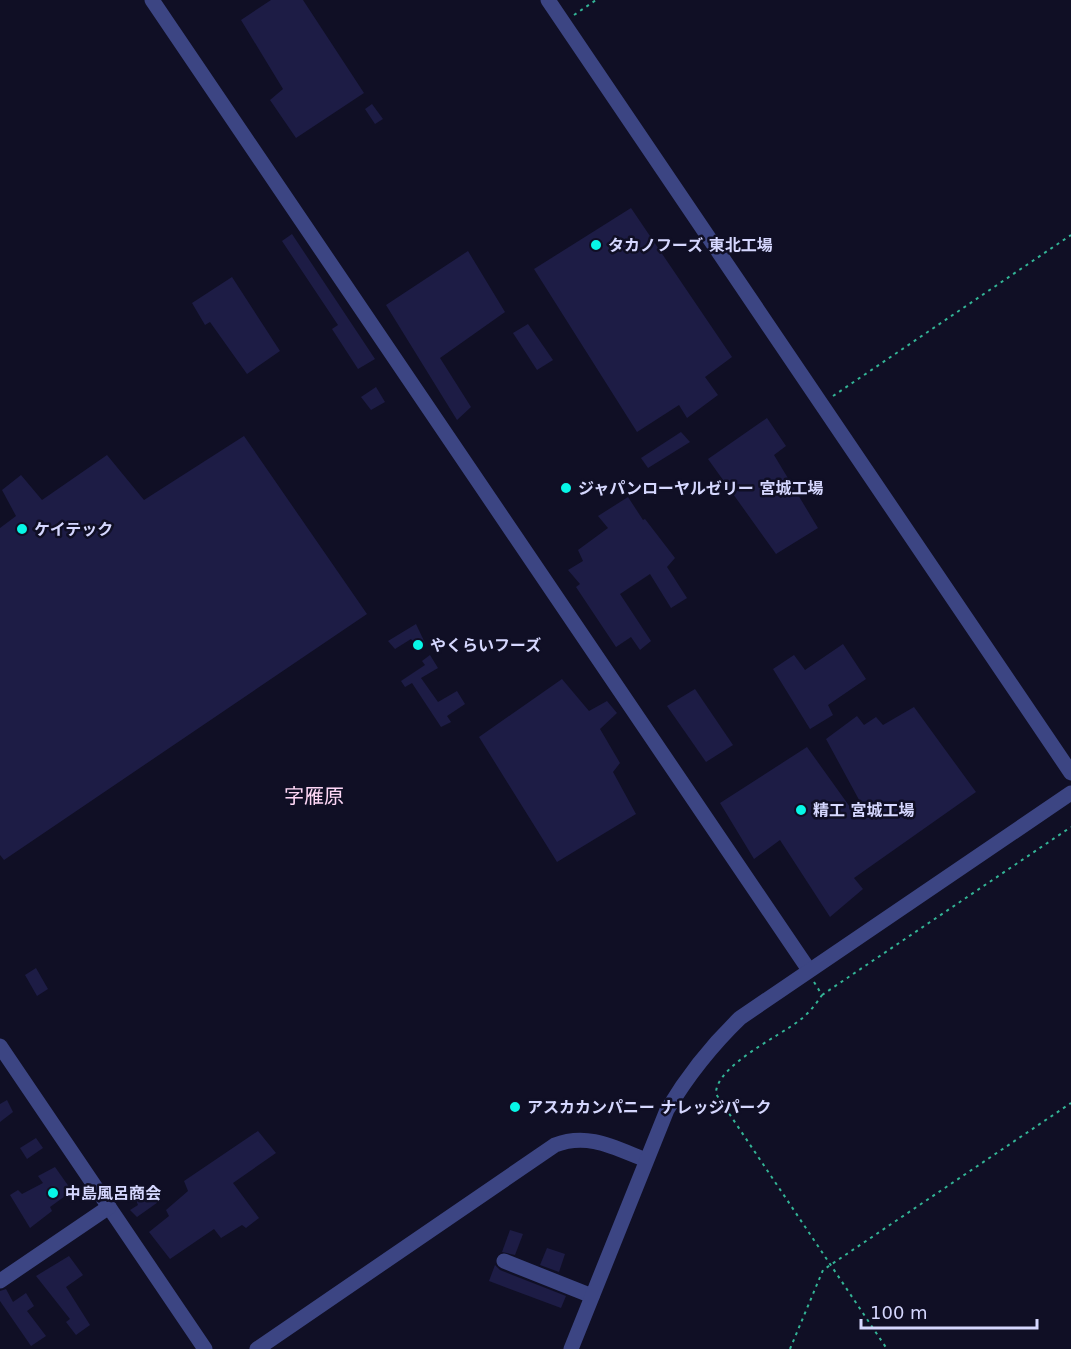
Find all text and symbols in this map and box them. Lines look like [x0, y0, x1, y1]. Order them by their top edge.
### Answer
place label: タカノフーズ 東北工場 [608, 236, 773, 255]
marker: タカノフーズ 東北工場 [589, 238, 603, 252]
place label: ジャパンローヤルゼリー 宮城工場 [578, 479, 824, 498]
marker: ジャパンローヤルゼリー 宮城工場 [559, 481, 573, 495]
place label: ケイテック [34, 520, 113, 539]
marker: ケイテック [15, 522, 29, 536]
place label: やくらいフーズ [430, 636, 541, 655]
marker: やくらいフーズ [411, 638, 425, 652]
district label: 字雁原 [284, 784, 344, 808]
place label: 精工 宮城工場 [813, 801, 915, 820]
marker: 精工 宮城工場 [794, 803, 808, 817]
place label: アスカカンパニー ナレッジパーク [527, 1098, 772, 1117]
marker: アスカカンパニー ナレッジパーク [508, 1100, 522, 1114]
place label: 中島風呂商会 [65, 1184, 161, 1203]
marker: 中島風呂商会 [46, 1186, 60, 1200]
scale bar [861, 1292, 1036, 1330]
text: 100 m [870, 1302, 928, 1323]

